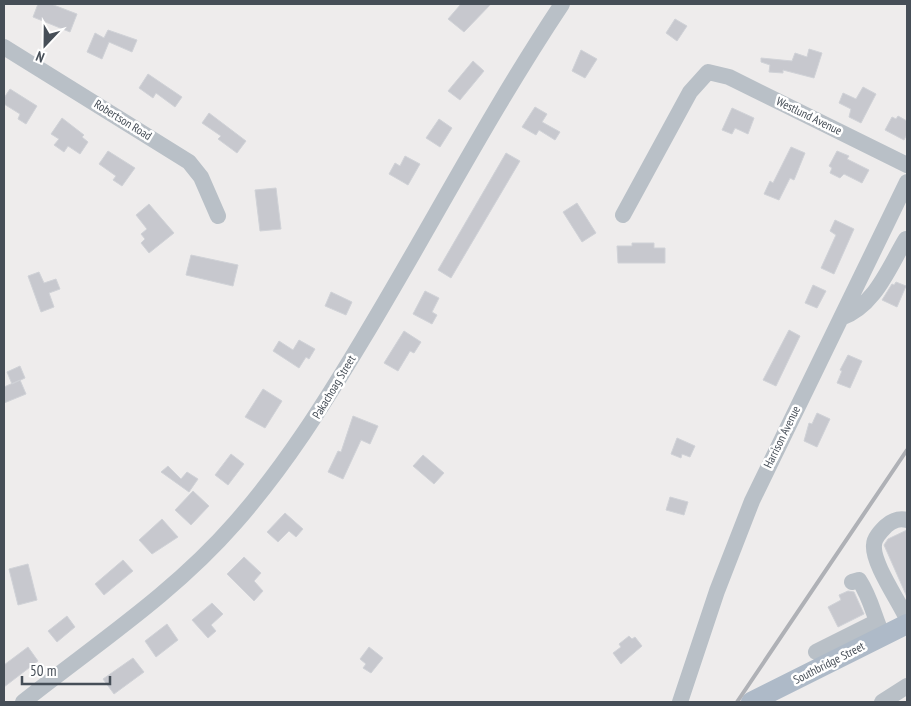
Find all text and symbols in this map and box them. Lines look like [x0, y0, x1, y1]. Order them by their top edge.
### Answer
north arrow [20, 20, 70, 70]
text: N [33, 47, 47, 67]
street label: Westlund Avenue [774, 93, 844, 138]
street label: Robertson Road [92, 96, 155, 143]
street label: Pakachoag Street [309, 352, 359, 421]
street label: Harrison Avenue [760, 403, 803, 470]
street label: Southbridge Street [791, 638, 868, 687]
scale bar [22, 654, 110, 686]
text: 50 m [30, 661, 56, 680]

